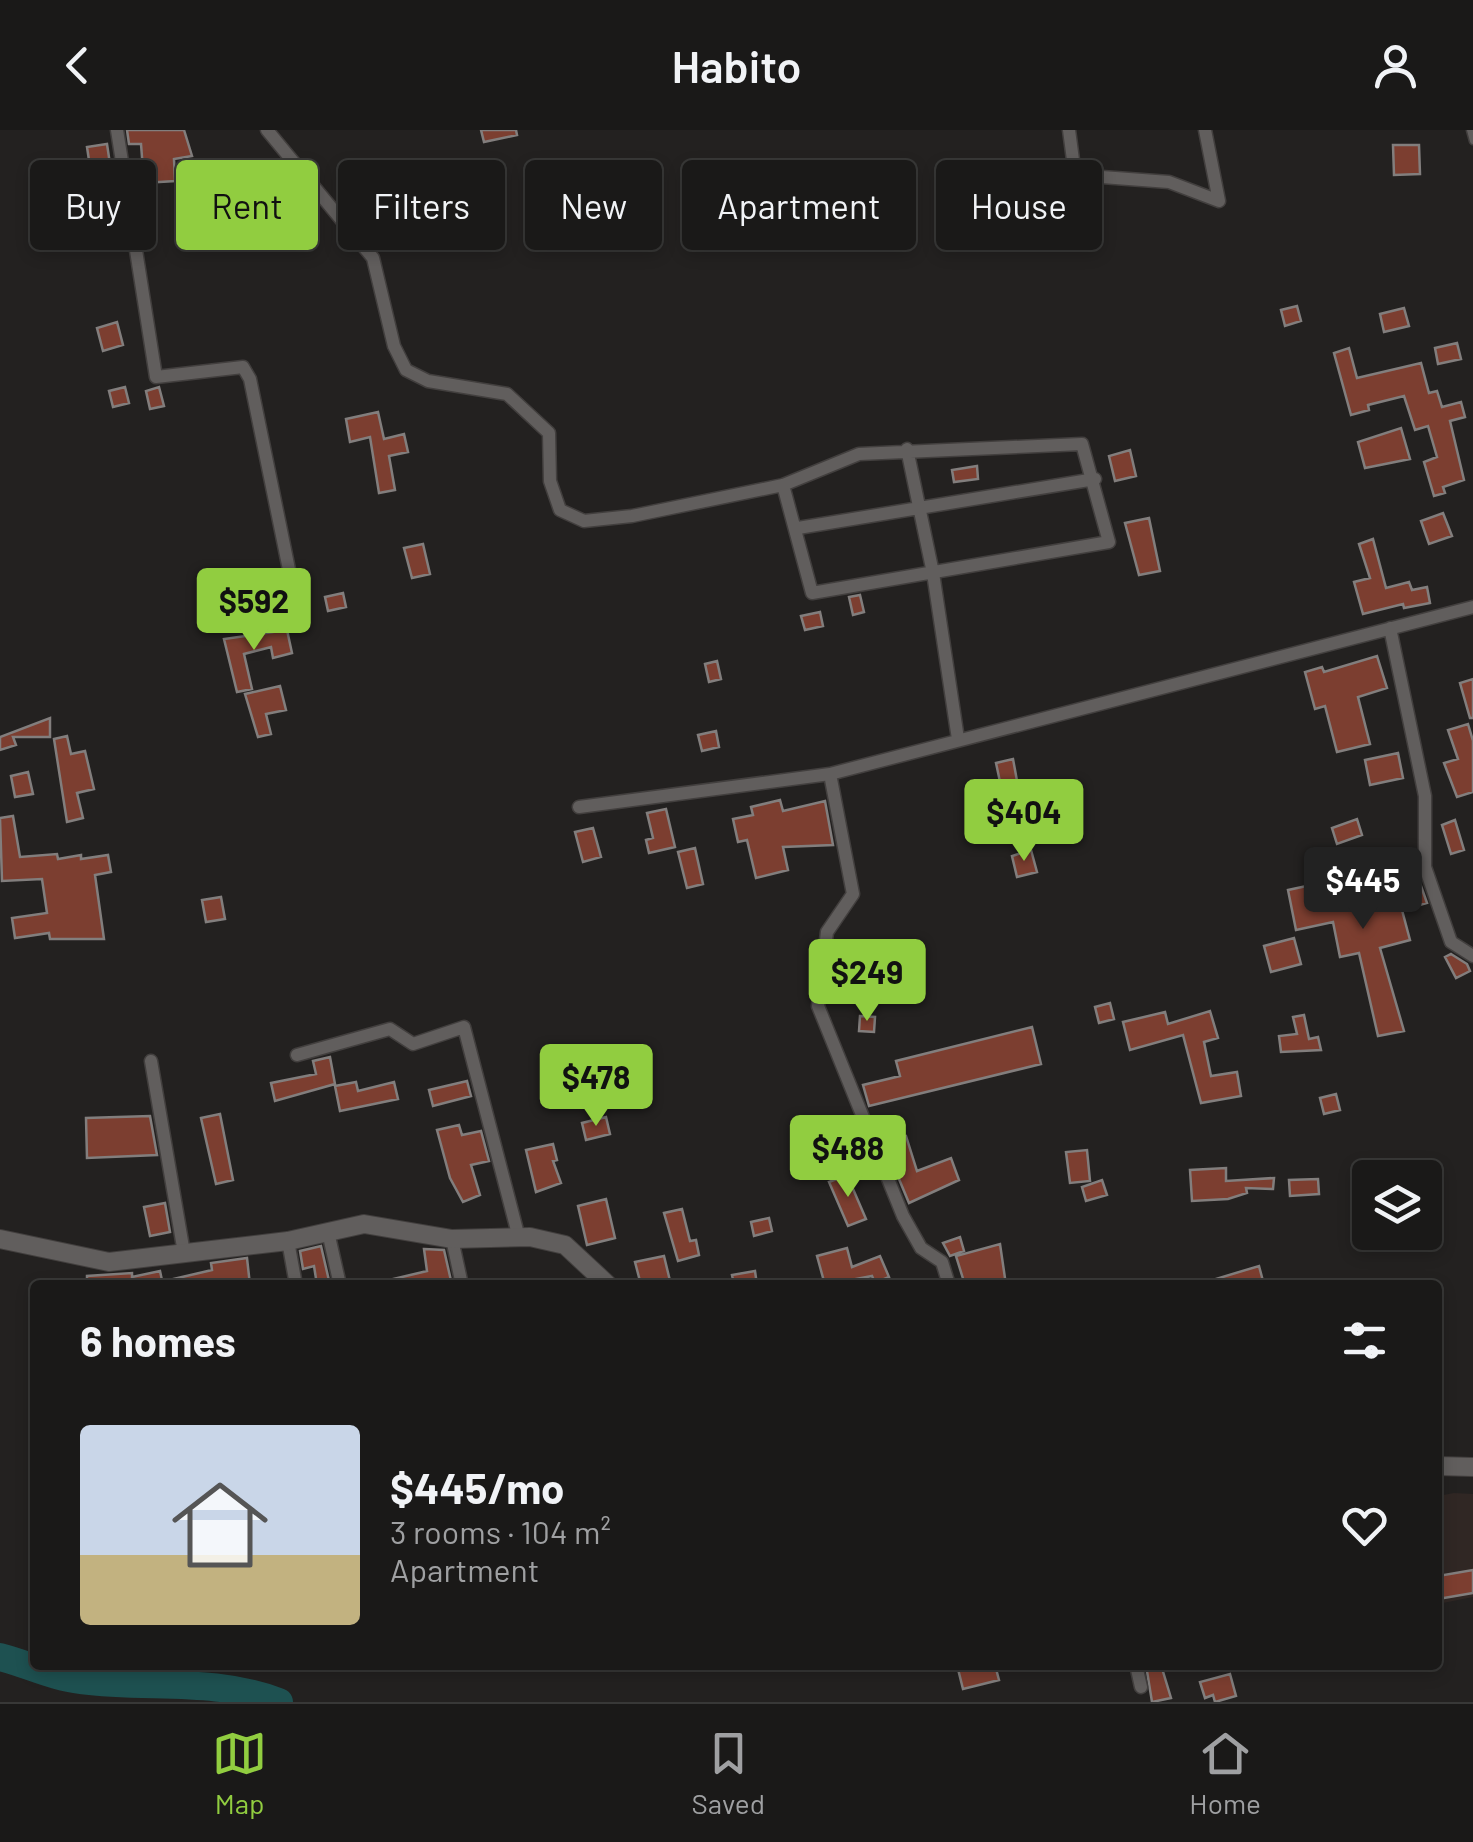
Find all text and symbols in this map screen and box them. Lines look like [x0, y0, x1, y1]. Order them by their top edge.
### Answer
icon: back [50, 38, 105, 93]
text: Habito [671, 38, 802, 92]
icon: person [1368, 38, 1423, 93]
chip: Buy [30, 160, 156, 250]
chip: Rent [176, 160, 318, 250]
chip: Filters [338, 160, 505, 250]
chip: New [525, 160, 662, 250]
chip: Apartment [682, 160, 916, 250]
chip: House [936, 160, 1102, 250]
pin: $592 [195, 568, 313, 653]
text: $592 [219, 581, 289, 619]
pin: $404 [965, 779, 1083, 864]
text: $404 [986, 792, 1062, 830]
pin: $445 [1304, 847, 1422, 932]
text: $445 [1326, 860, 1400, 898]
pin: $249 [808, 939, 926, 1024]
text: $249 [831, 952, 903, 990]
pin: $478 [537, 1044, 655, 1129]
text: $478 [562, 1057, 630, 1095]
pin: $488 [789, 1115, 907, 1200]
text: $488 [812, 1128, 884, 1166]
map controls [1352, 1160, 1442, 1250]
button: layers [1352, 1160, 1442, 1250]
icon: filters [1337, 1313, 1392, 1368]
text: 6 homes [80, 1315, 236, 1365]
text: $445/mo [390, 1462, 564, 1512]
icon: home [160, 1465, 280, 1585]
icon: heart [1337, 1498, 1392, 1553]
text: 3 rooms · 104 m² [390, 1512, 611, 1550]
text: Apartment [390, 1550, 539, 1588]
tab: Map [212, 1726, 267, 1820]
tab: Saved [692, 1726, 765, 1820]
tab: Home [1189, 1726, 1261, 1820]

